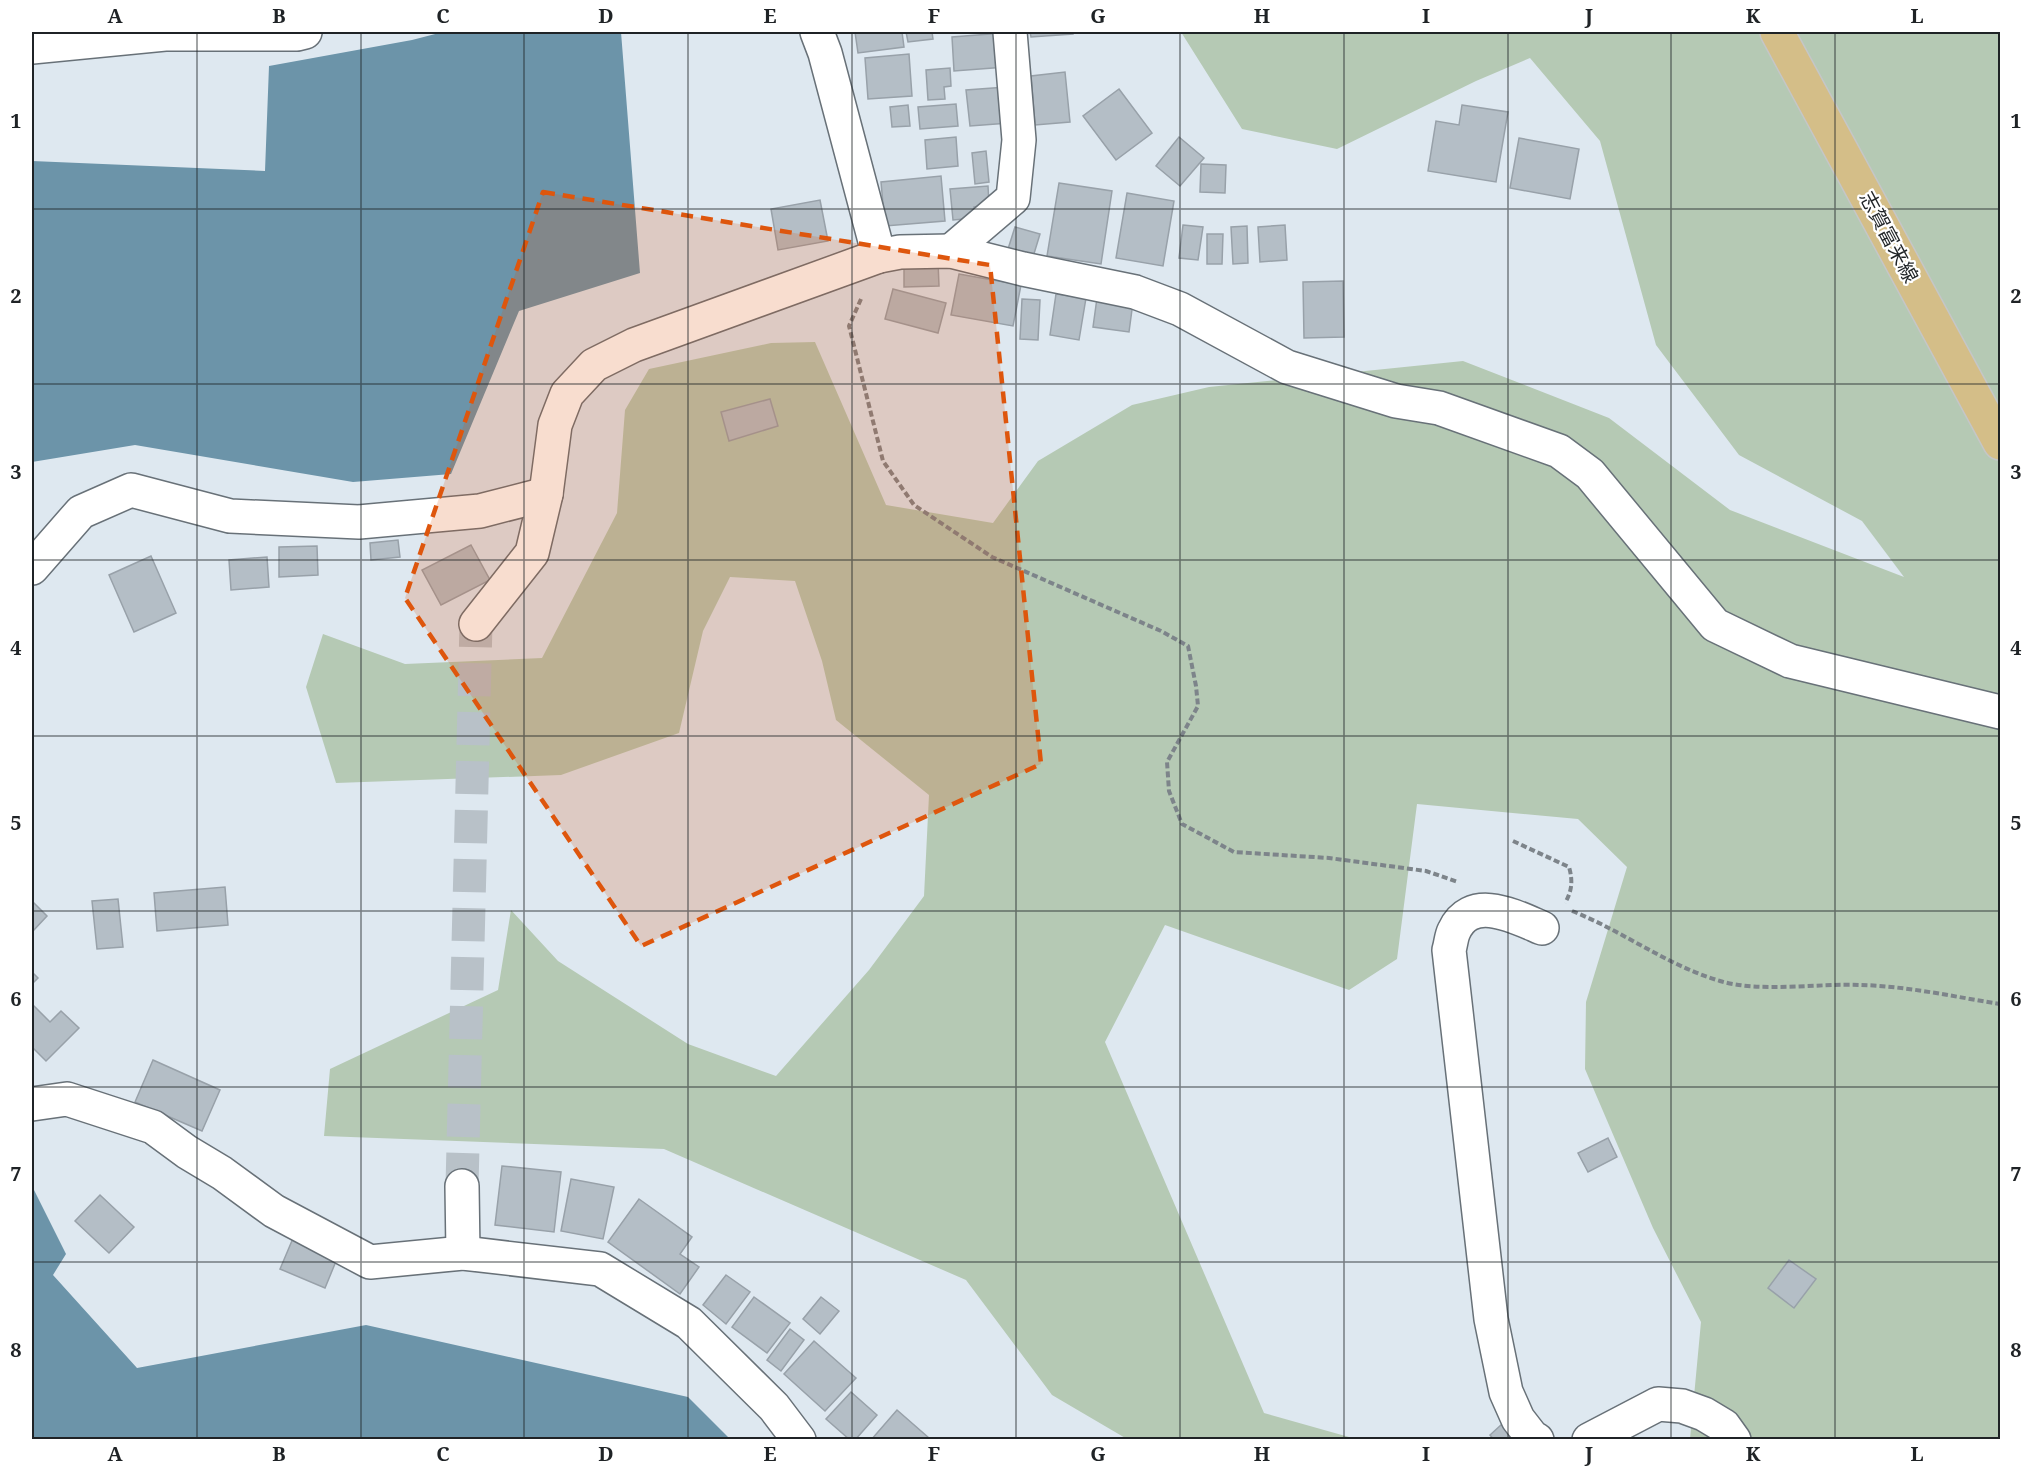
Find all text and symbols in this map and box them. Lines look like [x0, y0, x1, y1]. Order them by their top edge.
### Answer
text: A [107, 2, 123, 29]
text: B [272, 2, 286, 29]
text: C [436, 2, 450, 29]
text: D [598, 2, 614, 29]
text: E [763, 2, 777, 29]
text: F [928, 2, 940, 29]
text: G [1090, 2, 1106, 29]
text: H [1254, 2, 1270, 29]
text: I [1422, 2, 1430, 29]
text: J [1584, 2, 1593, 29]
text: K [1746, 2, 1761, 29]
text: L [1910, 2, 1924, 29]
text: 1 [10, 107, 22, 134]
text: 1 [2010, 107, 2022, 134]
street label: 志賀富来線 [1854, 186, 1925, 287]
text: 2 [10, 282, 22, 309]
text: 2 [2010, 282, 2022, 309]
text: 3 [10, 458, 22, 485]
text: 3 [2010, 458, 2022, 485]
text: 4 [10, 634, 22, 661]
text: 4 [2010, 634, 2022, 661]
text: 5 [10, 809, 22, 836]
text: 5 [2010, 809, 2022, 836]
text: 6 [10, 985, 22, 1012]
text: 6 [2010, 985, 2022, 1012]
text: 7 [10, 1160, 22, 1187]
text: 7 [2010, 1160, 2022, 1187]
text: 8 [10, 1336, 22, 1363]
text: 8 [2010, 1336, 2022, 1363]
text: A [107, 1440, 123, 1467]
text: B [272, 1440, 286, 1467]
text: C [436, 1440, 450, 1467]
text: D [598, 1440, 614, 1467]
text: E [763, 1440, 777, 1467]
text: F [928, 1440, 940, 1467]
text: G [1090, 1440, 1106, 1467]
text: H [1254, 1440, 1270, 1467]
text: I [1422, 1440, 1430, 1467]
text: J [1584, 1440, 1593, 1467]
text: K [1746, 1440, 1761, 1467]
text: L [1910, 1440, 1924, 1467]

